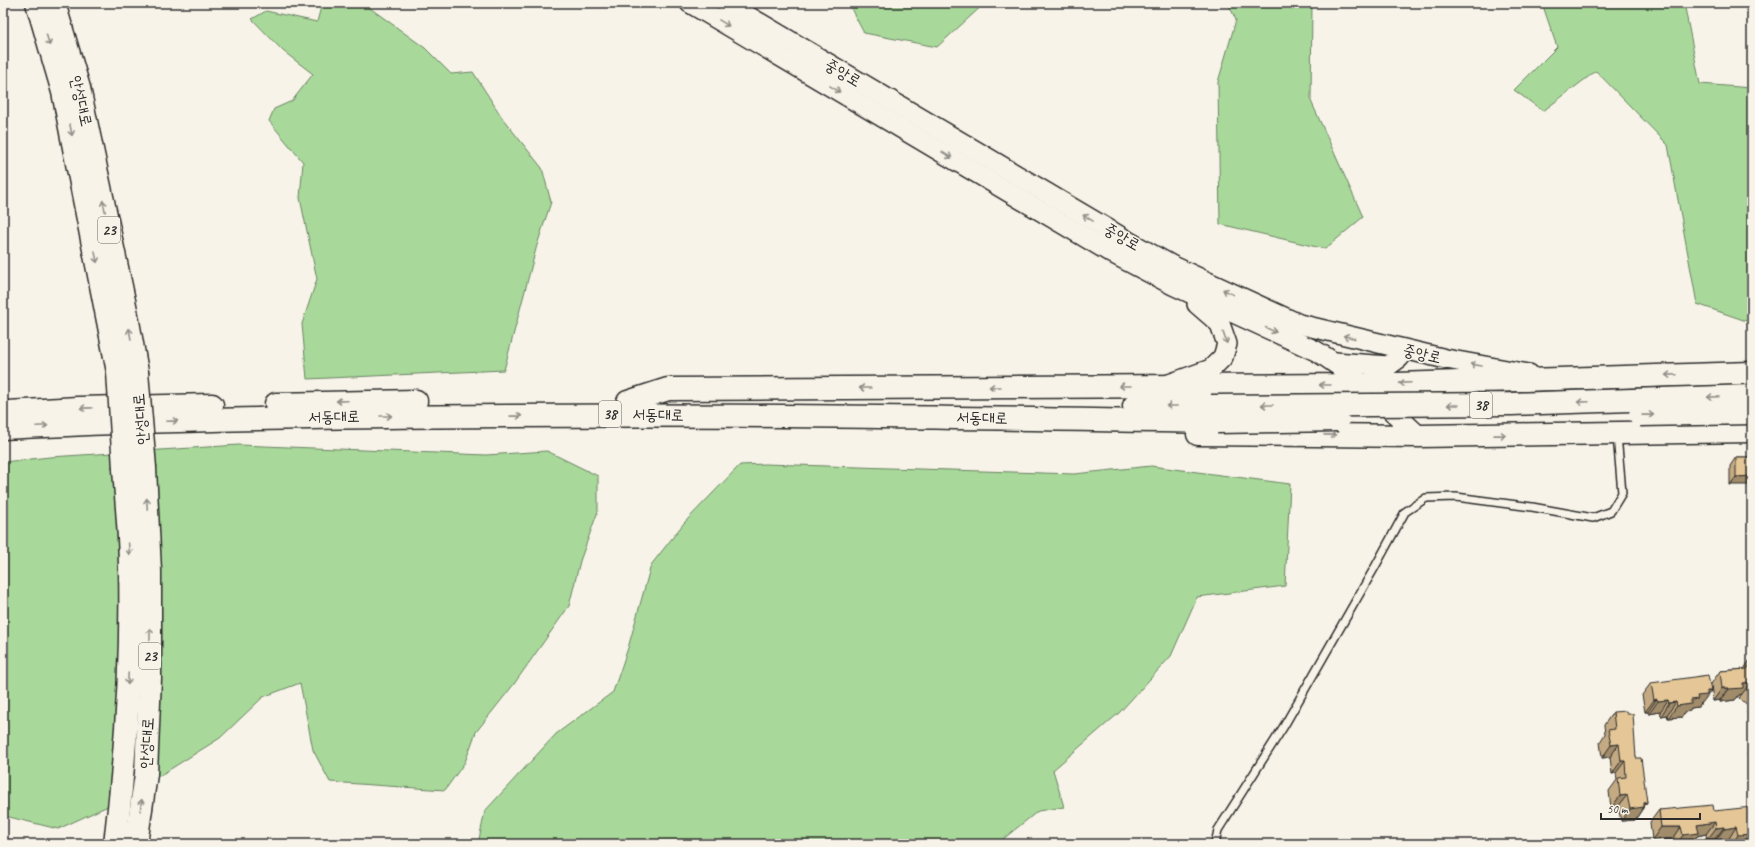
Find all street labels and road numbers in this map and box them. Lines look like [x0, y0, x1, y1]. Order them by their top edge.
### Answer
street label: 중앙로 [821, 54, 865, 92]
street label: 안성대로 [65, 74, 97, 128]
road number: 23 [98, 217, 120, 243]
street label: 중앙로 [1100, 219, 1144, 255]
street label: 중앙로 [1401, 340, 1443, 368]
street label: 안성대로 [129, 392, 153, 446]
road number: 38 [1470, 392, 1492, 418]
road number: 38 [599, 401, 621, 427]
street label: 서동대로 [632, 405, 684, 425]
street label: 서동대로 [308, 407, 360, 427]
street label: 서동대로 [956, 408, 1008, 428]
road number: 23 [139, 643, 161, 669]
street label: 안성대로 [136, 717, 158, 769]

